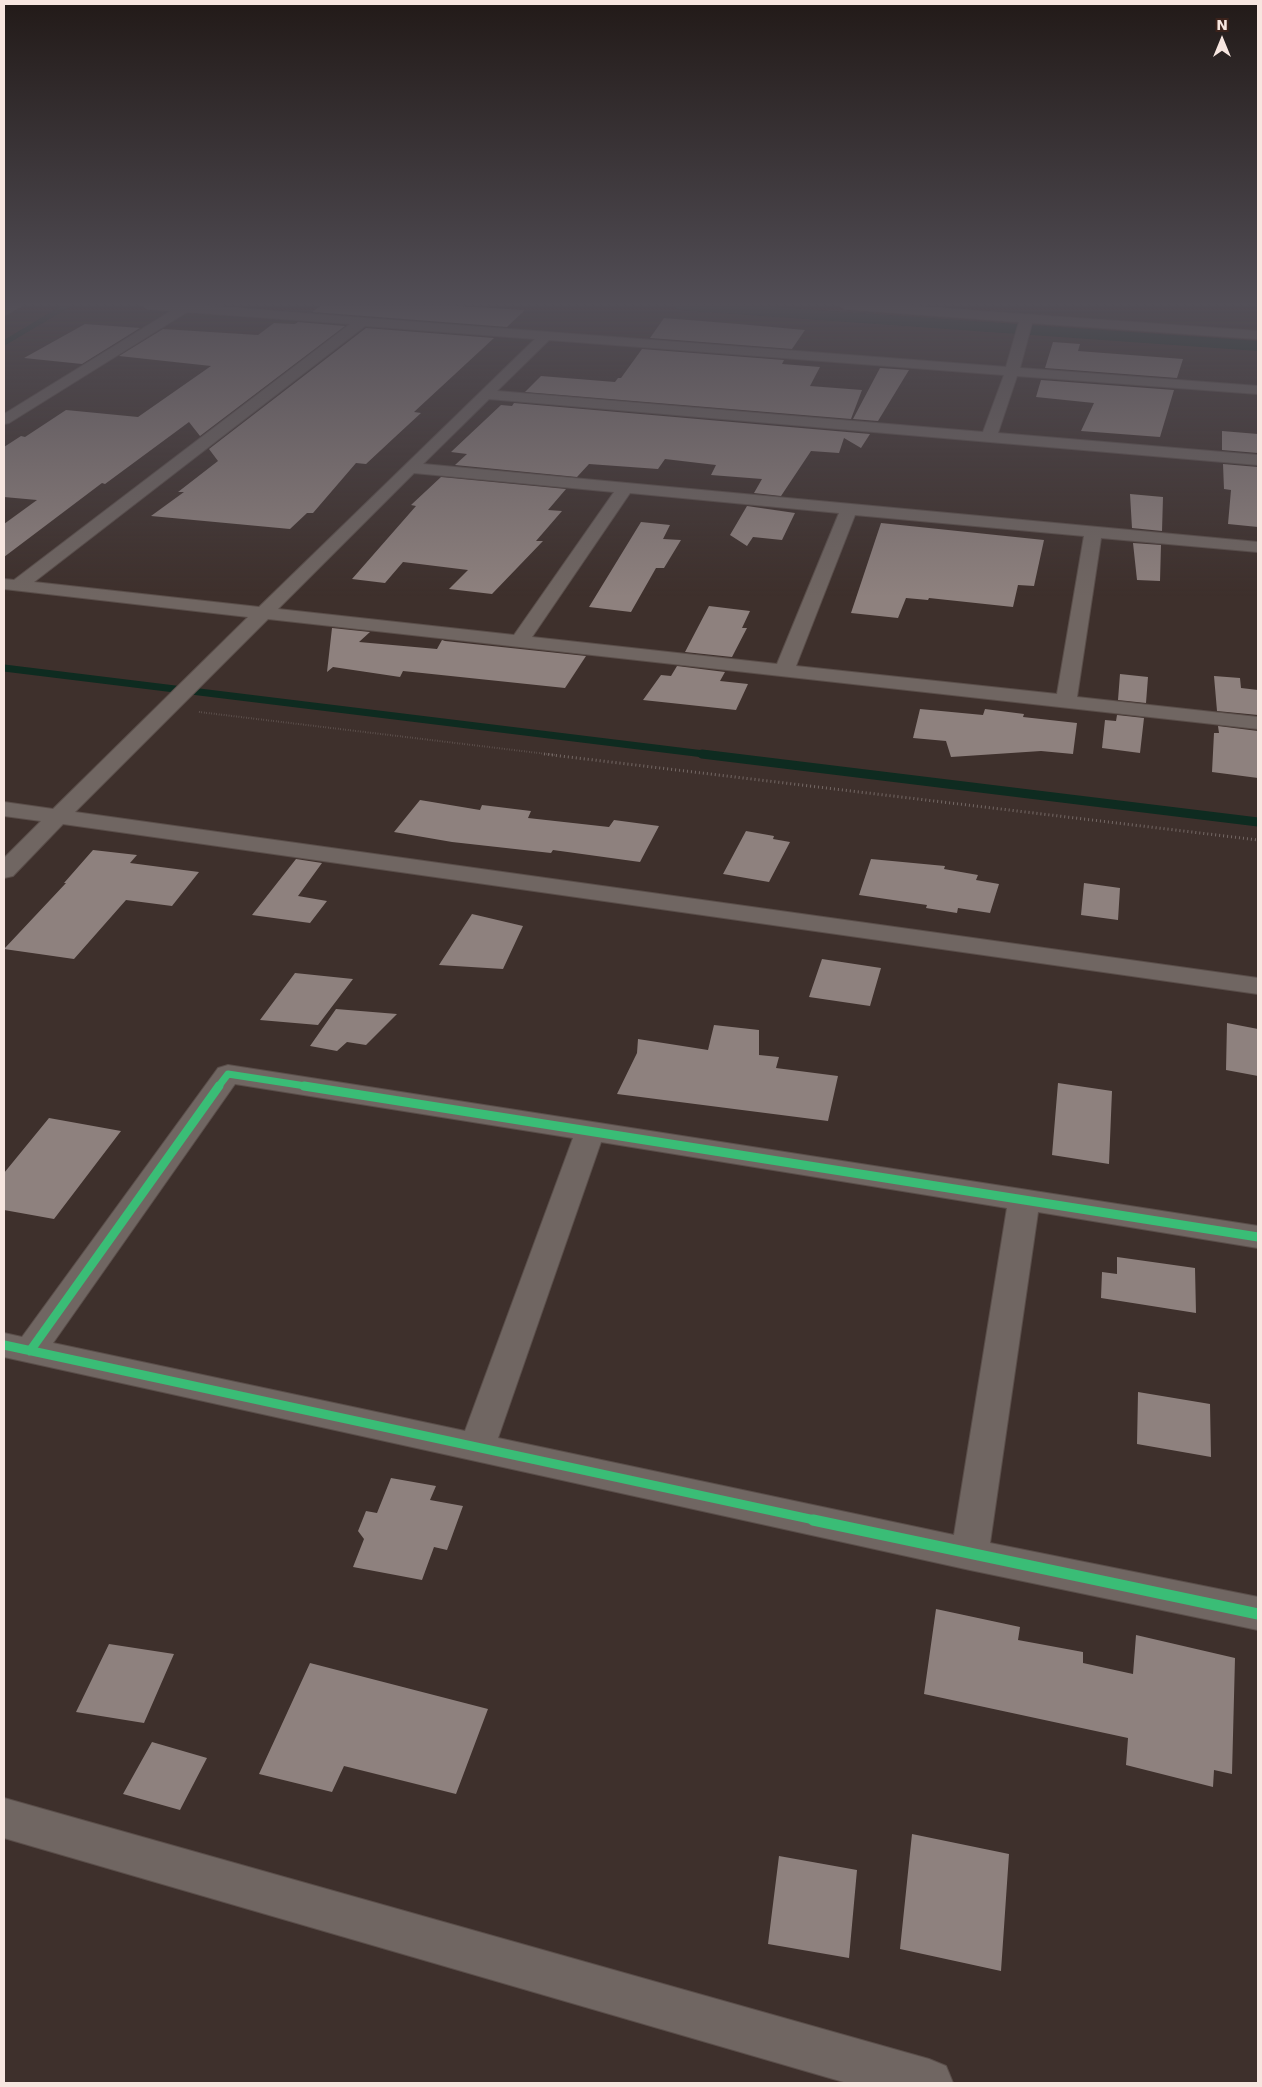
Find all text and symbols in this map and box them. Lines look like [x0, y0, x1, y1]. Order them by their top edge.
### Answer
north arrow [1197, 15, 1247, 65]
text: N [1216, 17, 1228, 33]

